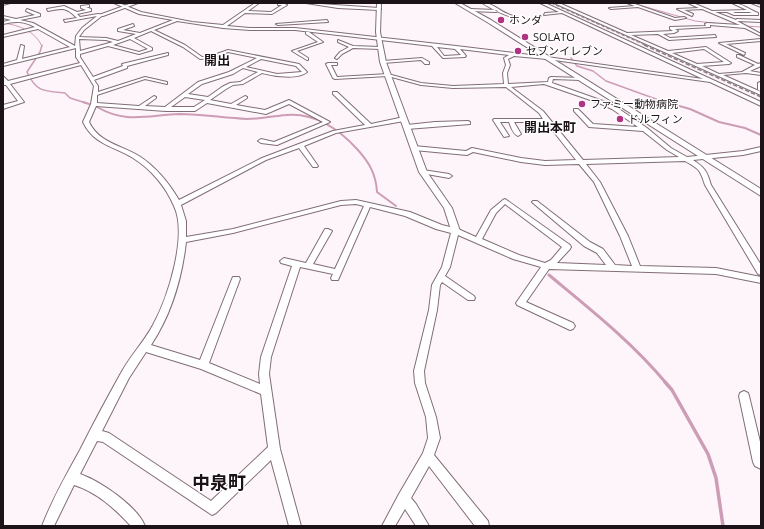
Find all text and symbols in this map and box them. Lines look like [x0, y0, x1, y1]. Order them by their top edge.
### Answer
place label: ホンダ [509, 12, 542, 27]
marker: ホンダ [496, 15, 506, 25]
place label: SOLATO [533, 29, 575, 44]
marker: SOLATO [520, 32, 530, 42]
place label: セブンイレブン [526, 43, 603, 58]
marker: セブンイレブン [513, 46, 523, 56]
district label: 開出 [204, 51, 230, 69]
place label: ファミー動物病院 [590, 96, 678, 111]
marker: ファミー動物病院 [577, 99, 587, 109]
place label: ドルフィン [628, 111, 683, 126]
marker: ドルフィン [615, 114, 625, 124]
district label: 開出本町 [524, 118, 576, 136]
district label: 中泉町 [192, 470, 246, 494]

